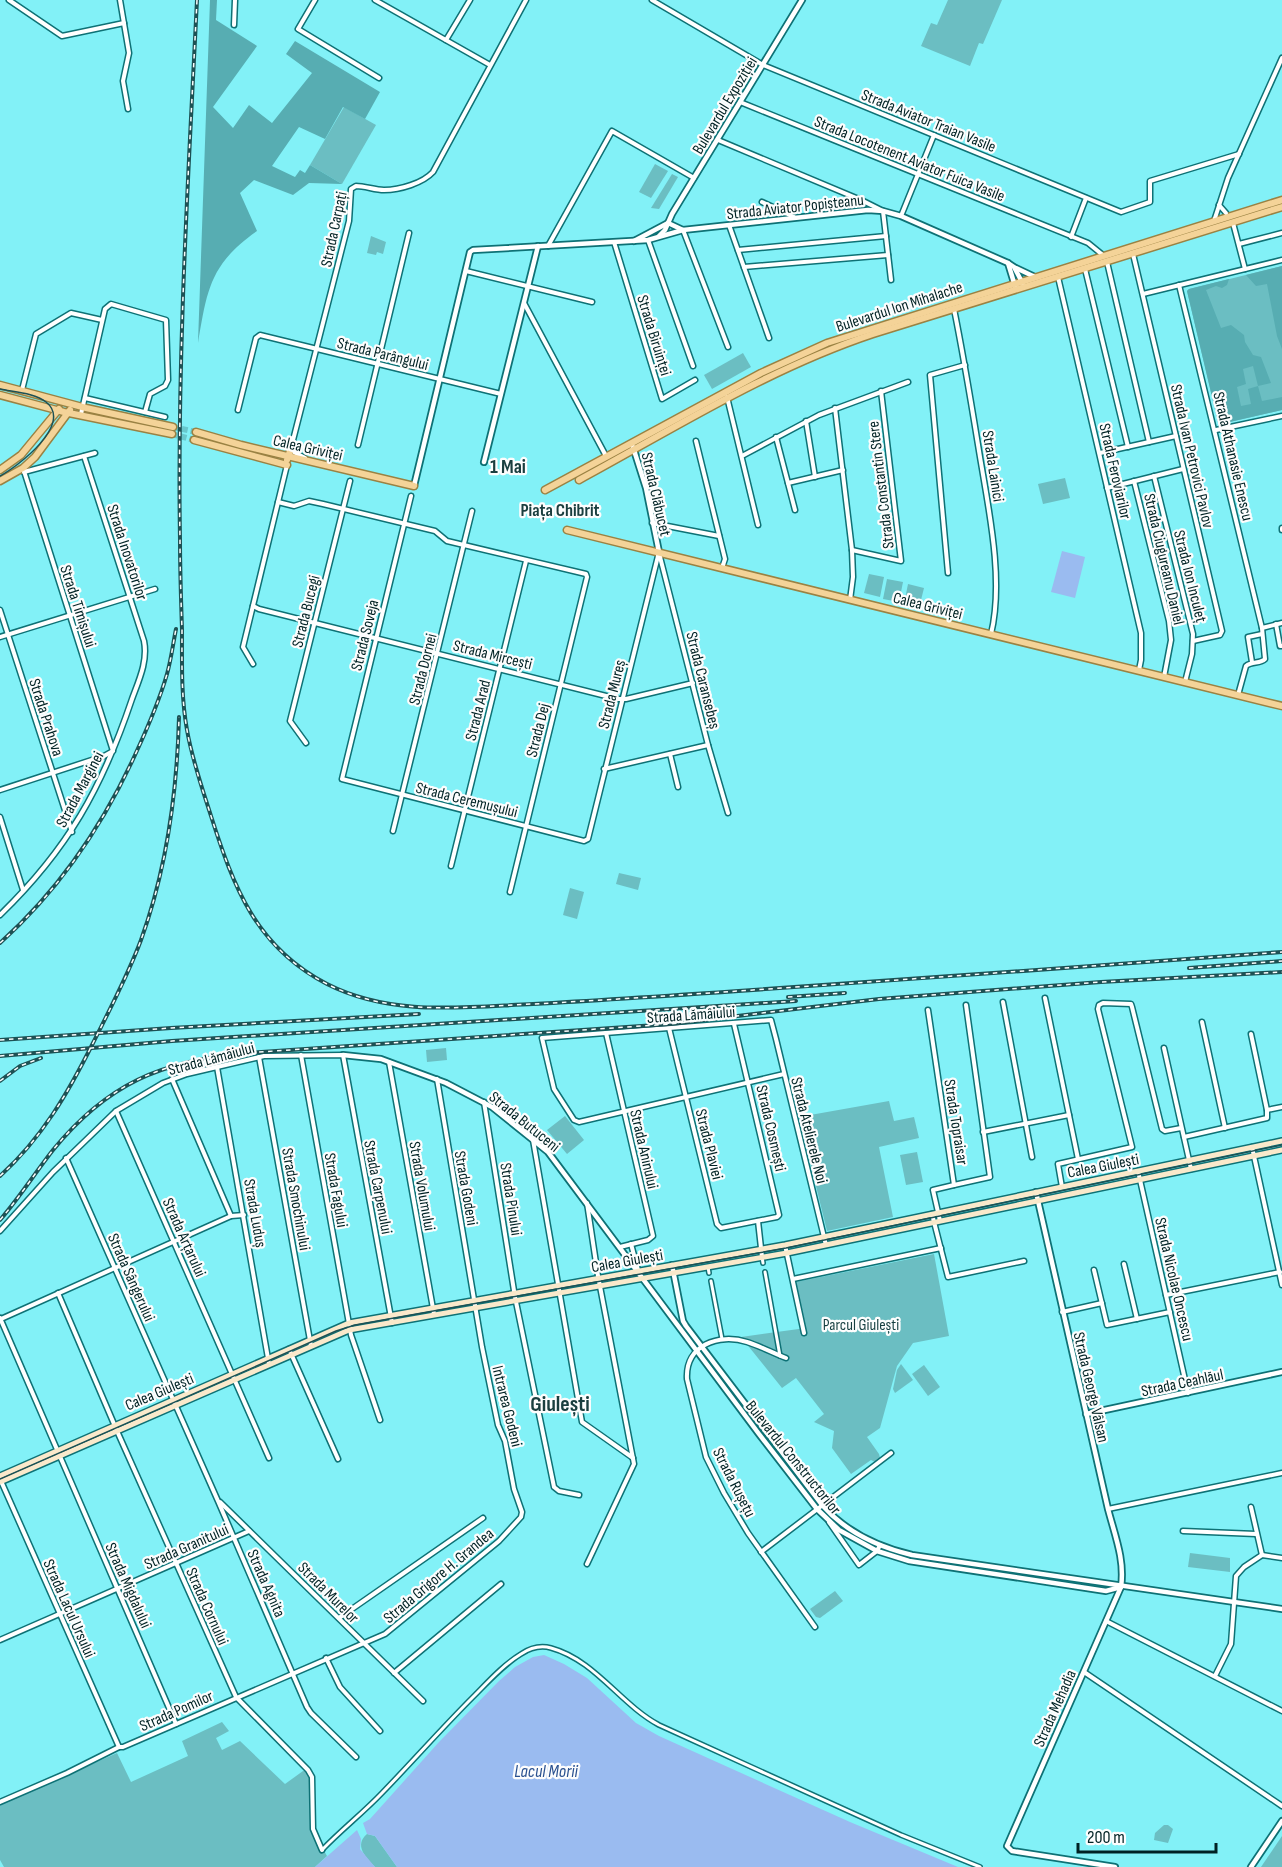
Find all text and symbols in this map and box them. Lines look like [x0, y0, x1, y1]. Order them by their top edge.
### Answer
street label: Bulevardul Expoziției [689, 54, 762, 158]
street label: Strada Aviator Traian Vasile [858, 86, 999, 157]
street label: Strada Locotenent Aviator Fuica Vasile [811, 112, 1008, 206]
street label: Strada Carpați [317, 190, 352, 269]
street label: Strada Aviator Popișteanu [726, 191, 865, 224]
street label: Bulevardul Ion Mihalache [834, 278, 965, 337]
street label: Strada Biruinței [632, 293, 675, 378]
street label: Strada Parângului [335, 334, 430, 375]
street label: Strada Ivan Petrovici Pavlov [1166, 383, 1217, 530]
street label: Strada Athanasie Enescu [1208, 390, 1257, 523]
street label: Strada Constantin Stere [864, 420, 899, 550]
street label: Strada Feroviarilor [1094, 422, 1135, 522]
street label: Strada Lainici [978, 429, 1008, 503]
street label: Calea Griviței [271, 431, 344, 466]
street label: Strada Clăbucet [637, 451, 674, 538]
district label: 1 Mai [490, 455, 526, 479]
street label: Strada Ciugureanu Daniel [1139, 492, 1188, 627]
district label: Piața Chibrit [520, 500, 600, 521]
street label: Strada Inovatorilor [102, 502, 151, 603]
street label: Strada Ion Inculeț [1169, 528, 1210, 625]
street label: Strada Timișului [55, 563, 100, 650]
street label: Strada Bucegi [288, 573, 325, 649]
street label: Calea Griviței [891, 589, 964, 624]
street label: Strada Soveja [347, 598, 383, 673]
street label: Strada Caransebeș [681, 630, 724, 731]
street label: Strada Dornei [405, 632, 442, 707]
street label: Strada Mircești [451, 636, 534, 674]
street label: Strada Mureș [595, 658, 630, 731]
street label: Strada Prahova [24, 676, 67, 759]
street label: Strada Arad [462, 678, 495, 743]
street label: Strada Dej [523, 701, 554, 759]
street label: Strada Marginei [52, 749, 108, 831]
street label: Strada Ceremușului [414, 779, 520, 822]
street label: Strada Lămâiului [646, 1003, 736, 1028]
street label: Strada Lămâiului [166, 1039, 257, 1080]
street label: Strada Atelierele Noi [786, 1075, 831, 1186]
street label: Strada Topraisar [939, 1078, 972, 1167]
street label: Strada Cosmești [751, 1083, 790, 1173]
street label: Strada Butuceni [485, 1088, 563, 1156]
street label: Strada Plaviei [691, 1107, 726, 1182]
street label: Strada Aninului [625, 1108, 662, 1191]
street label: Strada Carpenului [359, 1139, 396, 1236]
street label: Strada Volumului [404, 1140, 439, 1232]
street label: Strada Smochinului [277, 1147, 314, 1252]
street label: Strada Godeni [450, 1150, 481, 1227]
street label: Calea Giulești [1066, 1150, 1141, 1183]
street label: Strada Fagului [320, 1152, 351, 1229]
street label: Strada Pinului [495, 1161, 526, 1237]
street label: Strada Luduș [239, 1177, 270, 1249]
street label: Strada Arțarului [158, 1195, 209, 1280]
street label: Strada Nicolae Oncescu [1150, 1216, 1197, 1343]
street label: Strada Sângerului [103, 1231, 158, 1324]
street label: Calea Giulești [590, 1246, 665, 1277]
park label: Parcul Giulești [823, 1316, 899, 1335]
street label: Strada George Vâlsan [1069, 1330, 1112, 1444]
street label: Intrarea Godeni [487, 1364, 526, 1449]
street label: Strada Ceahlăul [1140, 1365, 1225, 1401]
street label: Calea Giulești [123, 1369, 197, 1415]
district label: Giulești [530, 1391, 590, 1418]
street label: Bulevardul Constructorilor [741, 1397, 845, 1519]
street label: Strada Rușețu [708, 1445, 759, 1521]
street label: Strada Granitului [142, 1520, 232, 1574]
street label: Strada Grigore H. Grandea [380, 1525, 498, 1628]
street label: Strada Migdalului [100, 1540, 155, 1631]
street label: Strada Agnita [242, 1547, 289, 1620]
street label: Strada Lacul Ursului [38, 1556, 99, 1661]
street label: Strada Murelor [293, 1558, 363, 1628]
street label: Strada Cornului [181, 1565, 232, 1648]
street label: Strada Mehadia [1030, 1667, 1081, 1750]
street label: Strada Pomilor [137, 1687, 217, 1736]
water label: Lacul Morii [514, 1761, 578, 1782]
scale bar [1078, 1816, 1216, 1854]
text: 200 m [1087, 1827, 1125, 1848]

